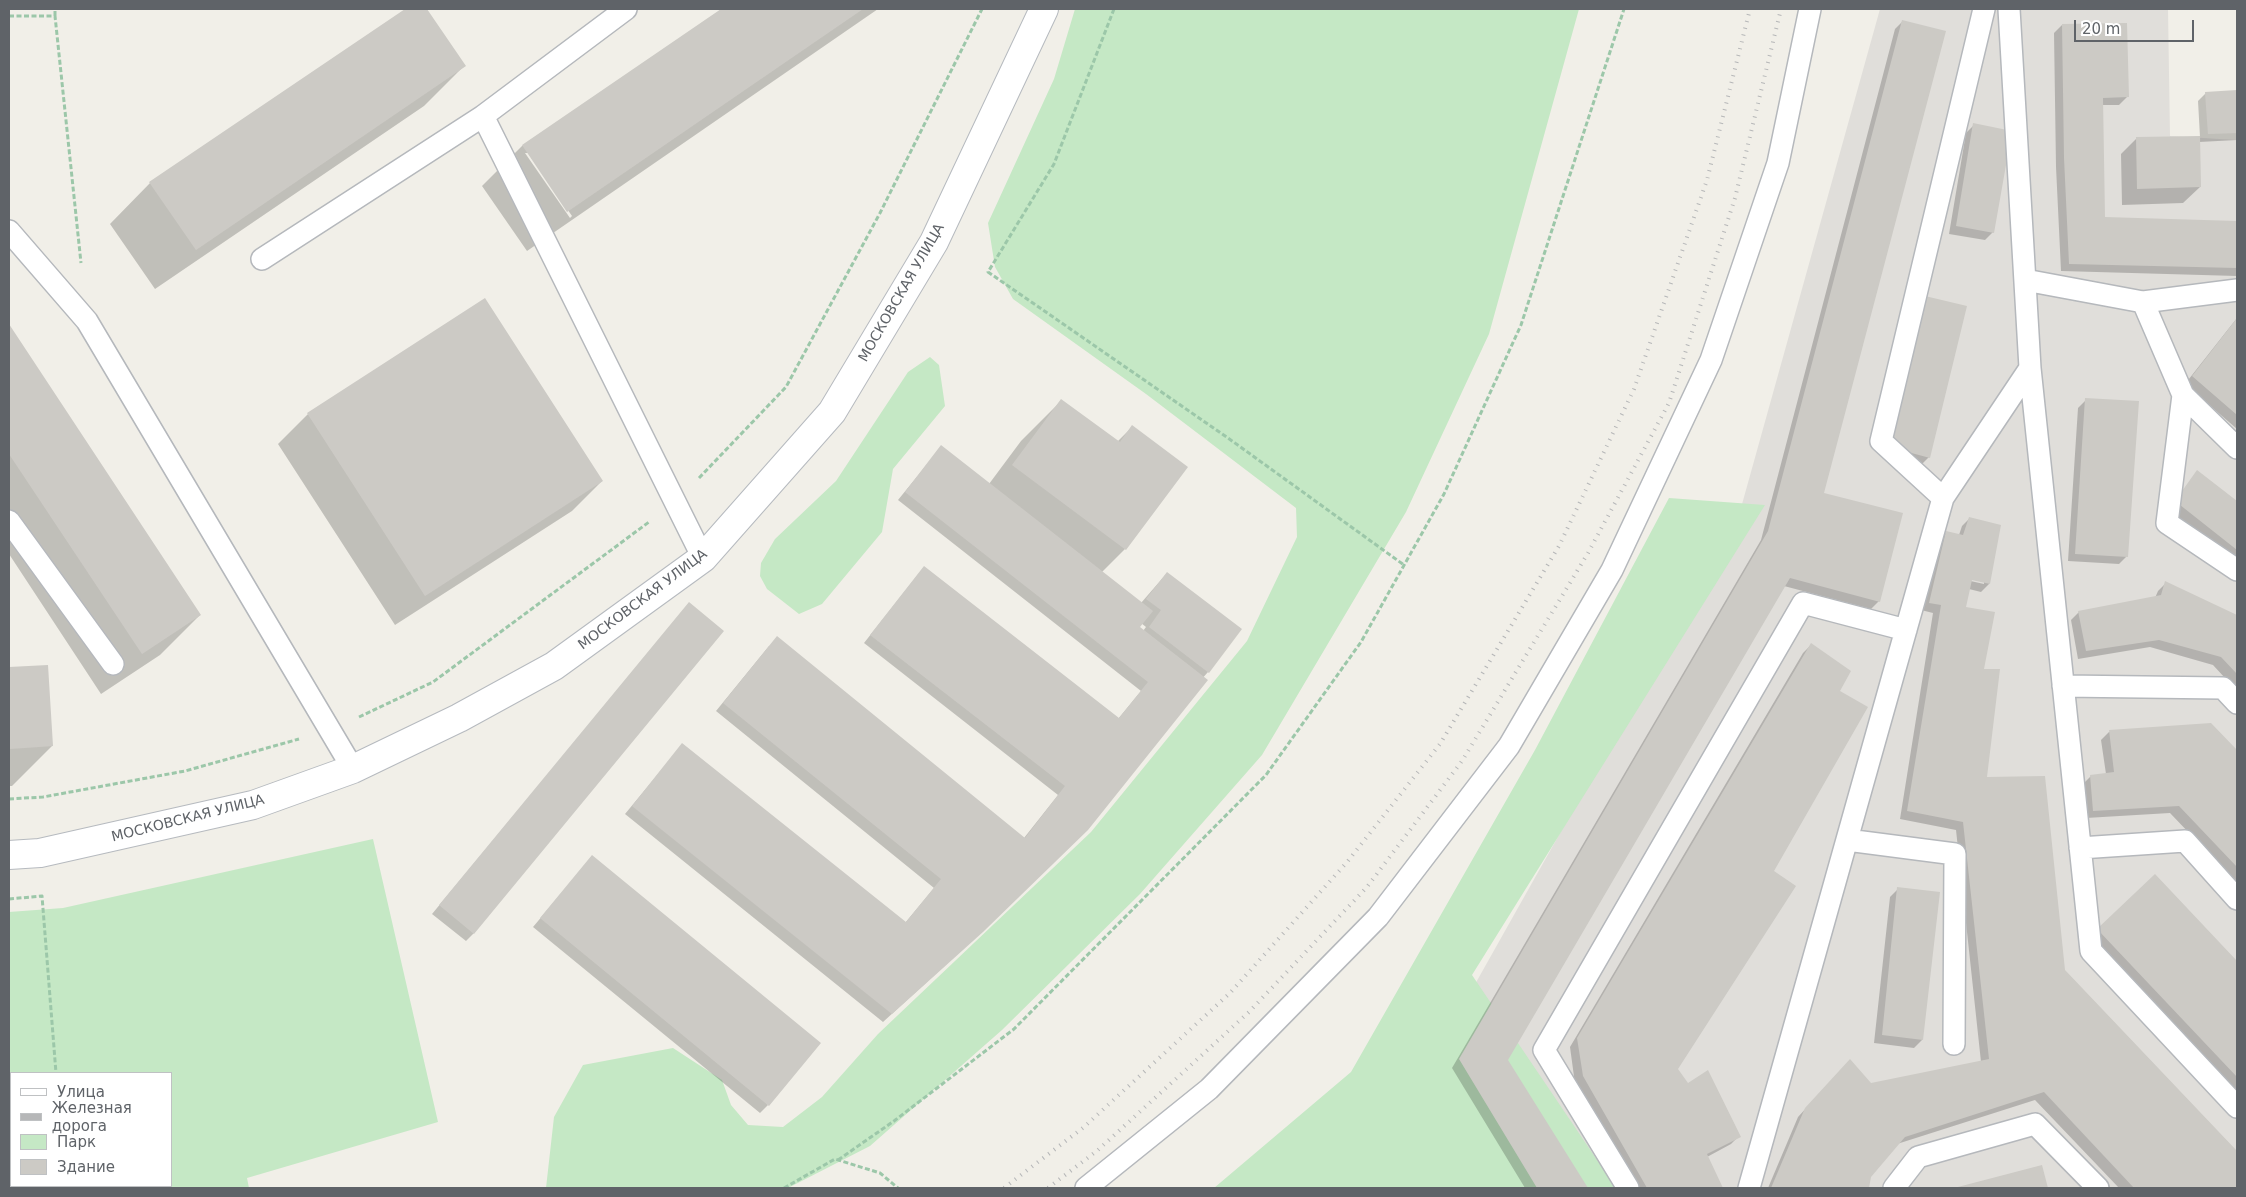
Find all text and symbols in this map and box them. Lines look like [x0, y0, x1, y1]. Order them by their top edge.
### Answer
scale bar [2076, 10, 2196, 42]
text: 20 m [2082, 20, 2120, 38]
street label: МОСКОВСКАЯ УЛИЦА [856, 221, 948, 365]
street label: МОСКОВСКАЯ УЛИЦА [575, 546, 711, 654]
street label: МОСКОВСКАЯ УЛИЦА [110, 792, 266, 846]
legend [10, 1072, 172, 1187]
text: Улица [57, 1083, 105, 1101]
text: Железная дорога [52, 1099, 132, 1135]
text: Парк [57, 1133, 96, 1151]
text: Здание [57, 1158, 115, 1176]

